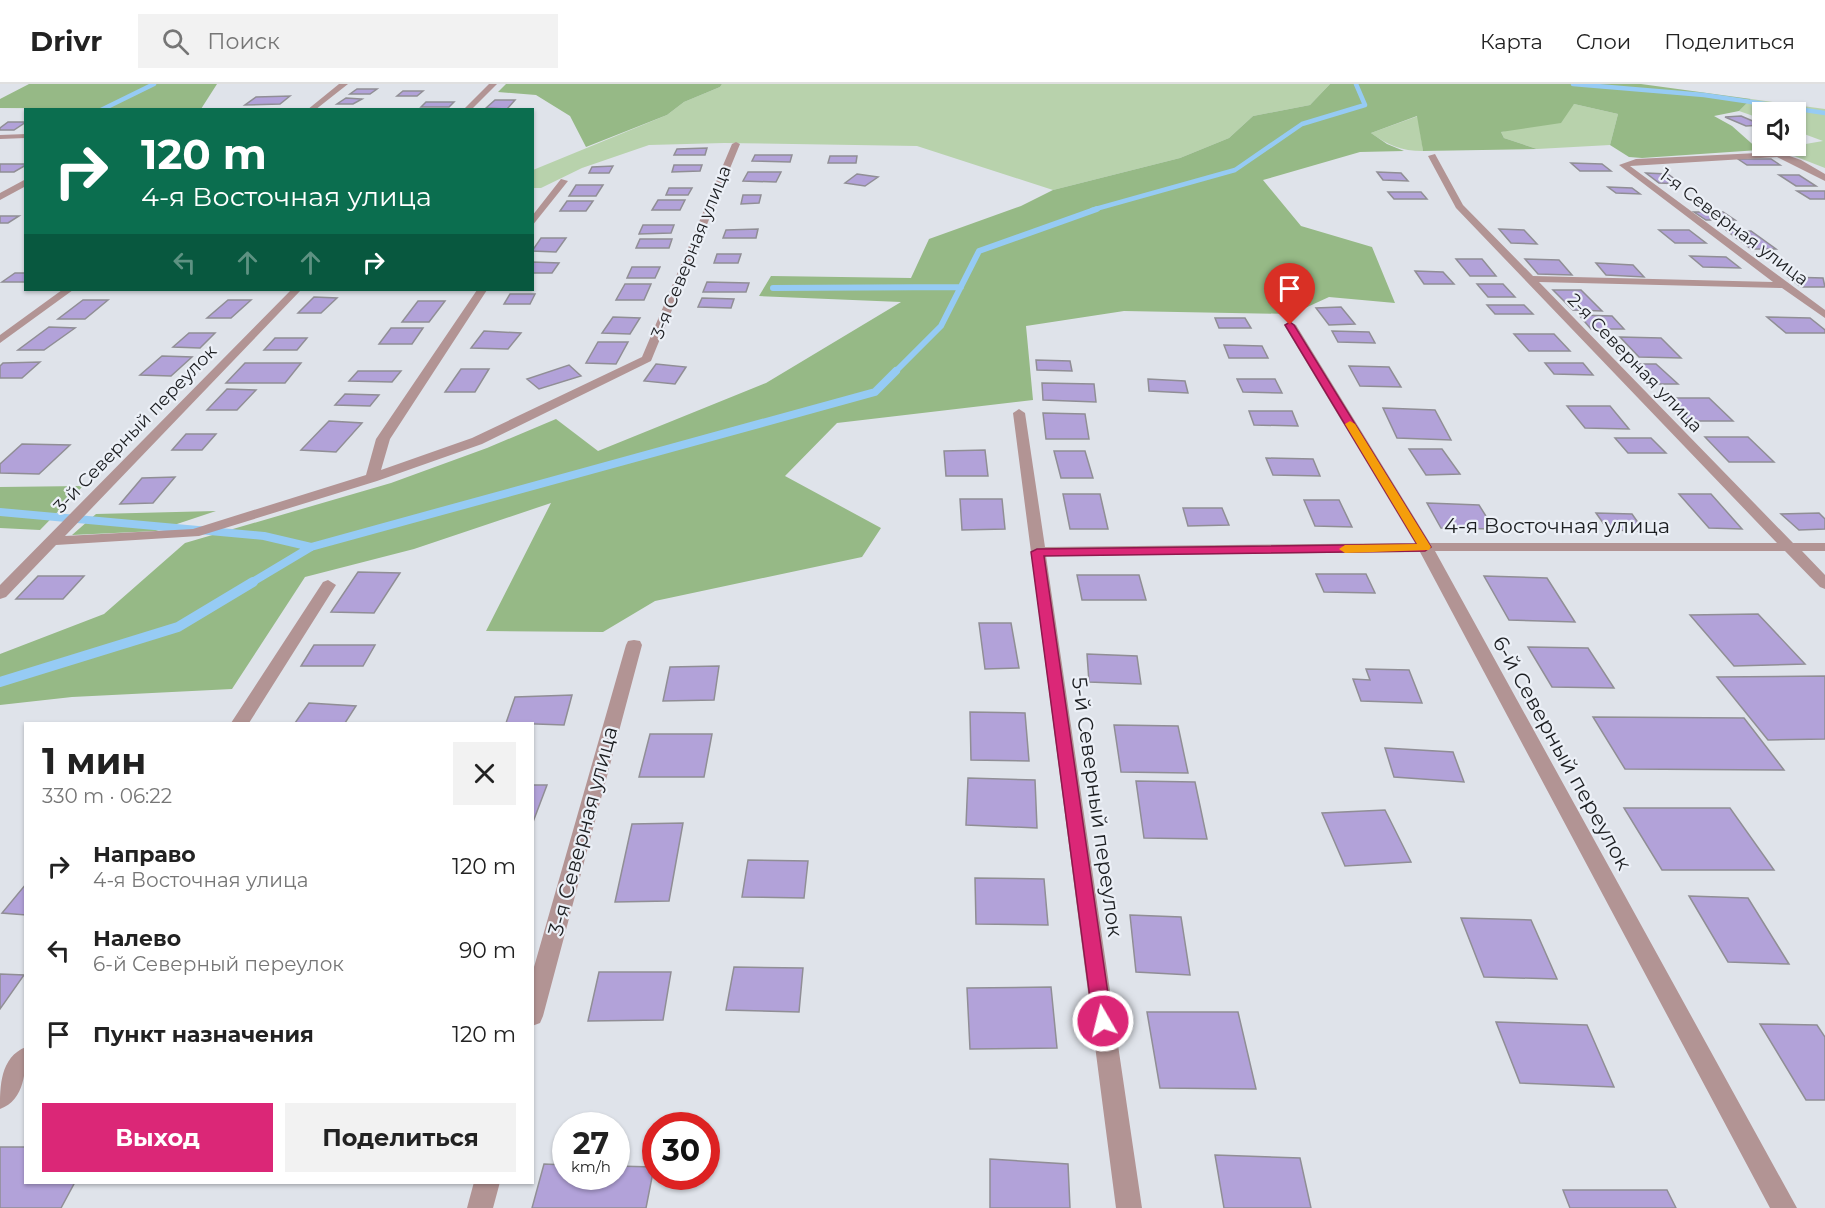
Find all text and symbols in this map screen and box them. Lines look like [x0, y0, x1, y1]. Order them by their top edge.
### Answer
search box [138, 14, 558, 68]
text: Drivr [30, 24, 102, 58]
icon: search [159, 25, 192, 58]
text: Поиск [207, 28, 280, 55]
text: Карта [1480, 29, 1543, 54]
text: Слои [1576, 29, 1631, 54]
text: Поделиться [1664, 29, 1795, 54]
map controls [1752, 102, 1806, 156]
button: sound [1752, 102, 1806, 156]
text: 120 m [141, 128, 267, 180]
icon: right [42, 132, 120, 210]
street label: 3-я Северная улица [646, 162, 736, 342]
street label: 1-я Северная улица [1655, 164, 1813, 290]
text: 4-я Восточная улица [141, 180, 432, 213]
icon: left [168, 246, 201, 279]
icon: ahead [231, 246, 264, 279]
icon: ahead [294, 246, 327, 279]
icon: right [357, 246, 390, 279]
pin [1264, 263, 1315, 325]
icon: arrive [1273, 272, 1306, 305]
street label: 2-я Северная улица [1563, 289, 1707, 437]
street label: 3-й Северный переулок [49, 340, 221, 518]
street label: 4-я Восточная улица [1444, 513, 1670, 538]
street label: 6-й Северный переулок [1488, 631, 1637, 874]
street label: 5-й Северный переулок [1067, 675, 1128, 939]
street label: 3-я Северная улица [543, 724, 622, 938]
text: 1 мин [42, 739, 146, 783]
button: close [453, 742, 516, 805]
text: 330 m · 06:22 [42, 784, 172, 808]
text: Направо [93, 841, 196, 868]
icon: right [42, 850, 75, 883]
text: 120 m [452, 853, 516, 880]
text: 4-я Восточная улица [93, 868, 308, 892]
text: Налево [93, 925, 181, 952]
icon: left [42, 934, 75, 967]
text: 90 m [459, 937, 516, 964]
text: 6-й Северный переулок [93, 952, 344, 976]
position arrow [1071, 989, 1135, 1053]
icon: arrive [42, 1018, 75, 1051]
text: Пункт назначения [93, 1021, 314, 1048]
text: 120 m [452, 1021, 516, 1048]
button: Выход [42, 1103, 273, 1172]
button: Поделиться [285, 1103, 516, 1172]
speed limit sign: 30 [642, 1112, 720, 1190]
text: 27 [573, 1125, 609, 1162]
text: km/h [571, 1157, 611, 1176]

